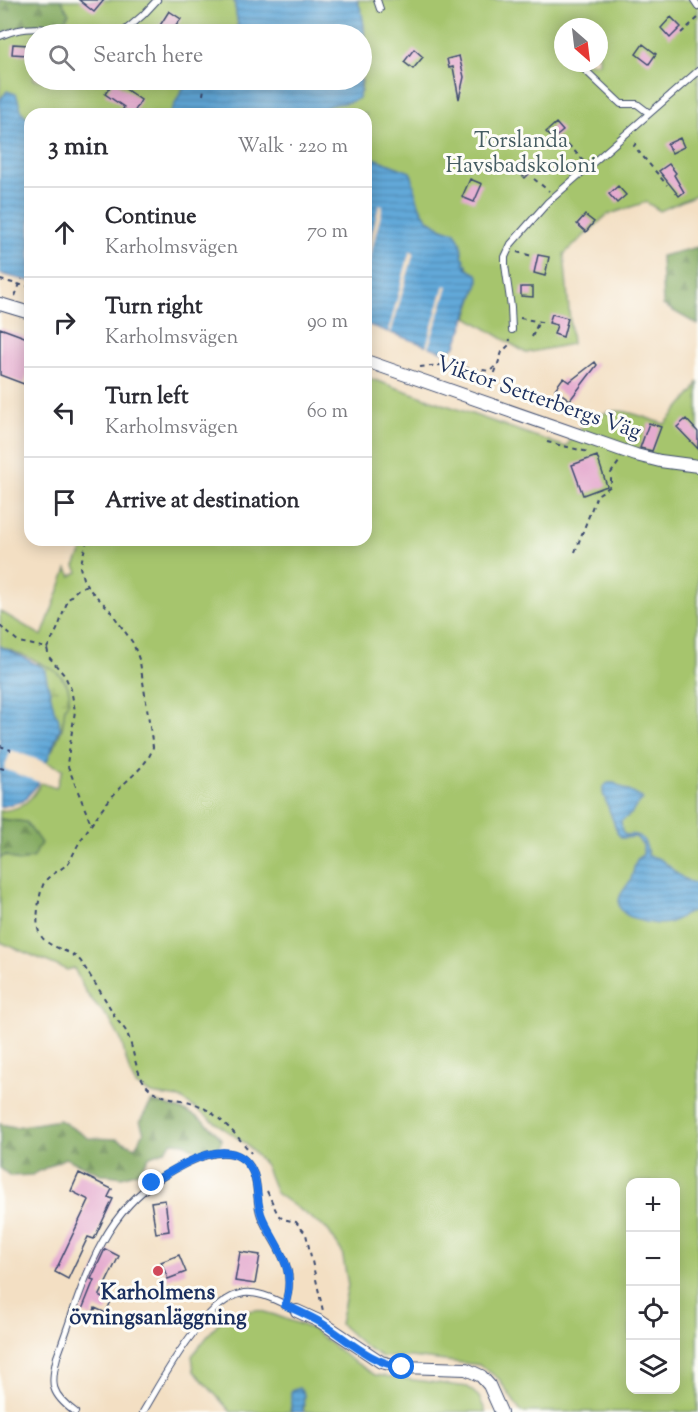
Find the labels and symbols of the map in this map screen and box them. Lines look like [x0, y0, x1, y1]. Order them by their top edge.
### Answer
north arrow [554, 18, 608, 72]
park label: Torslanda Havsbadskoloni [446, 126, 596, 183]
street label: Viktor Setterbergs Väg [431, 349, 645, 449]
route end [138, 1169, 164, 1195]
marker: Karholmens övningsanläggning [151, 1264, 165, 1278]
place label: Karholmens övningsanläggning [69, 1278, 247, 1335]
route start [388, 1353, 414, 1379]

